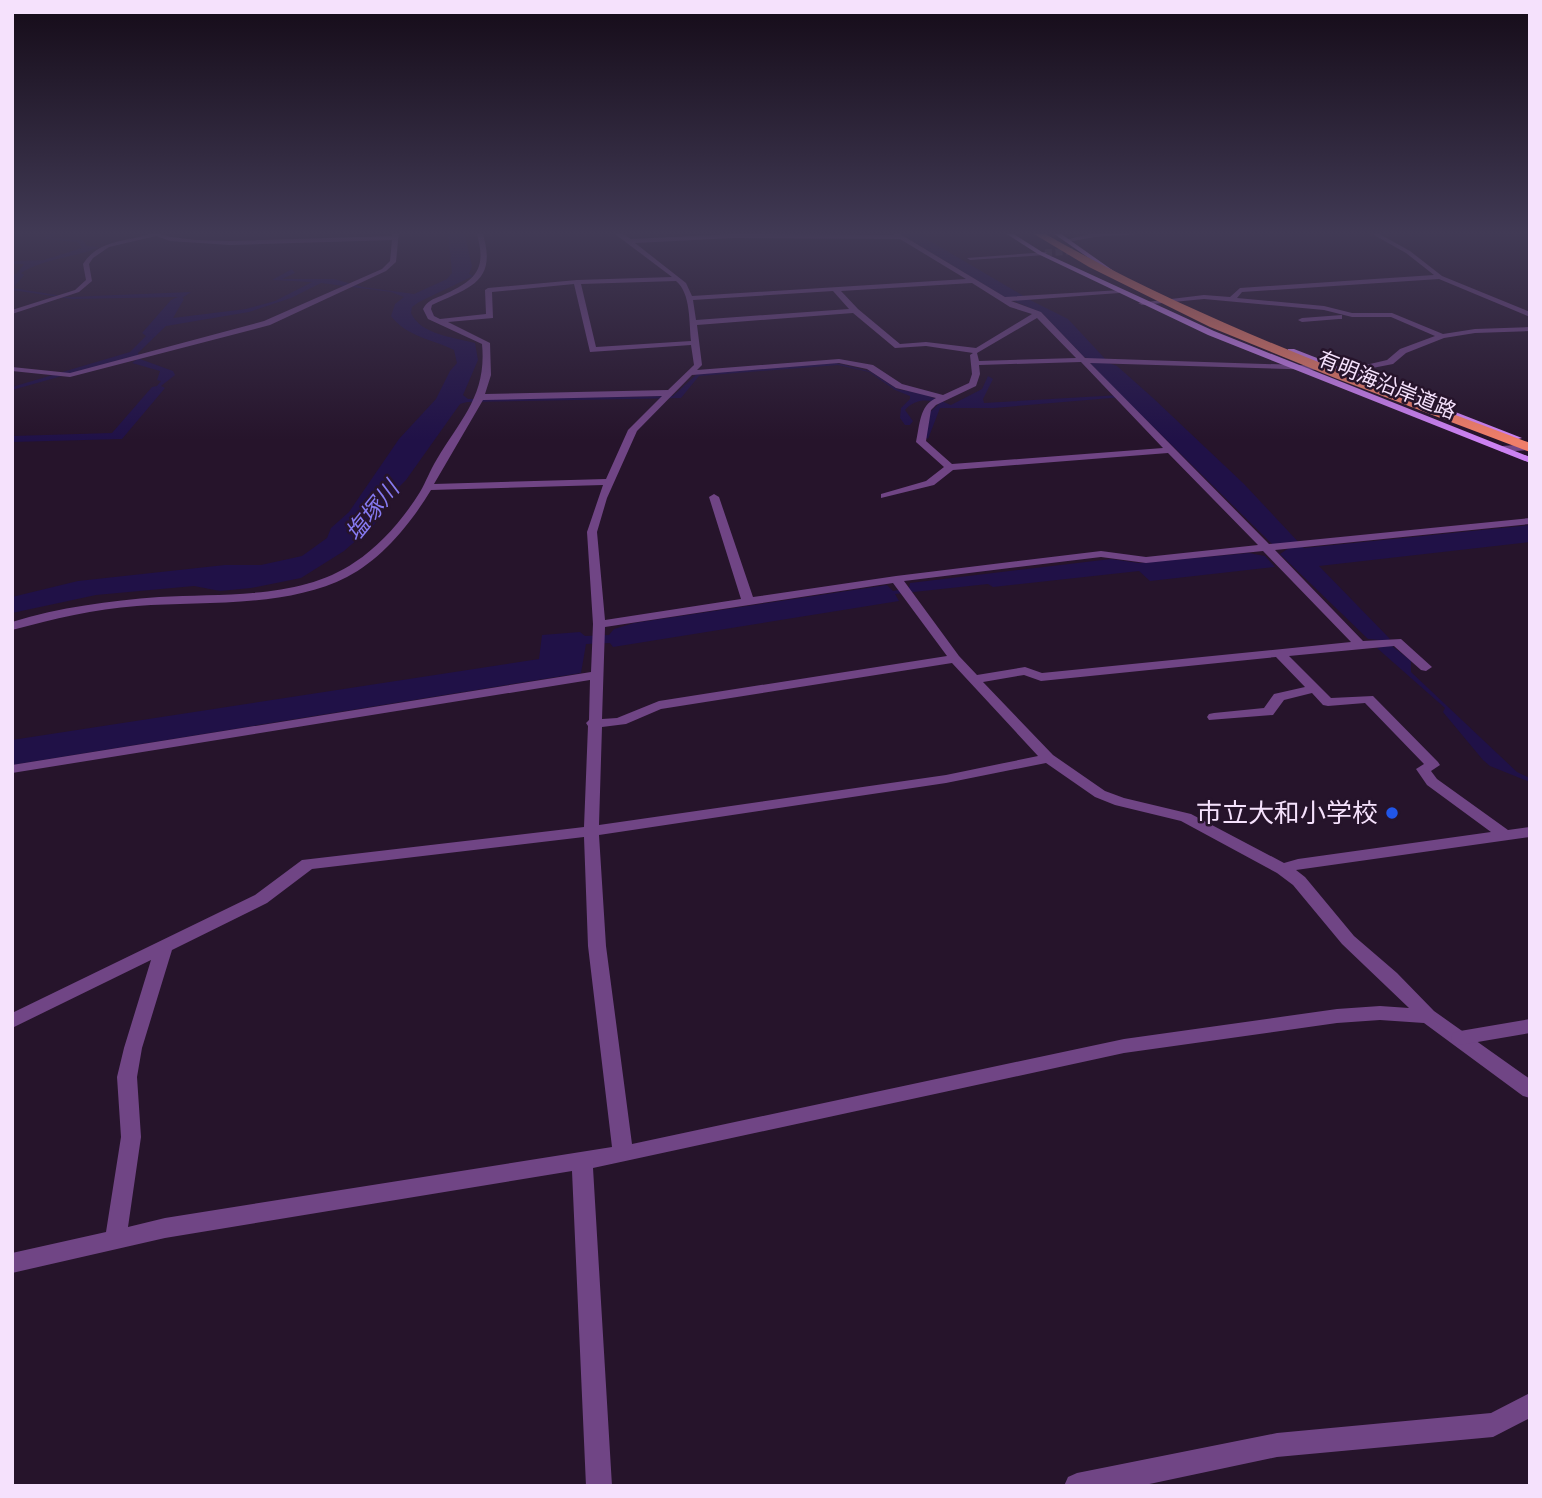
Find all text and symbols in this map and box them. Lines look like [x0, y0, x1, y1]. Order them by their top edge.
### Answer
street label: 有明海沿岸道路 [1313, 344, 1461, 426]
water label: 塩塚川 [337, 471, 409, 549]
place label: 市立大和小学校 [1196, 794, 1378, 832]
marker: 市立大和小学校 [1384, 805, 1400, 821]

